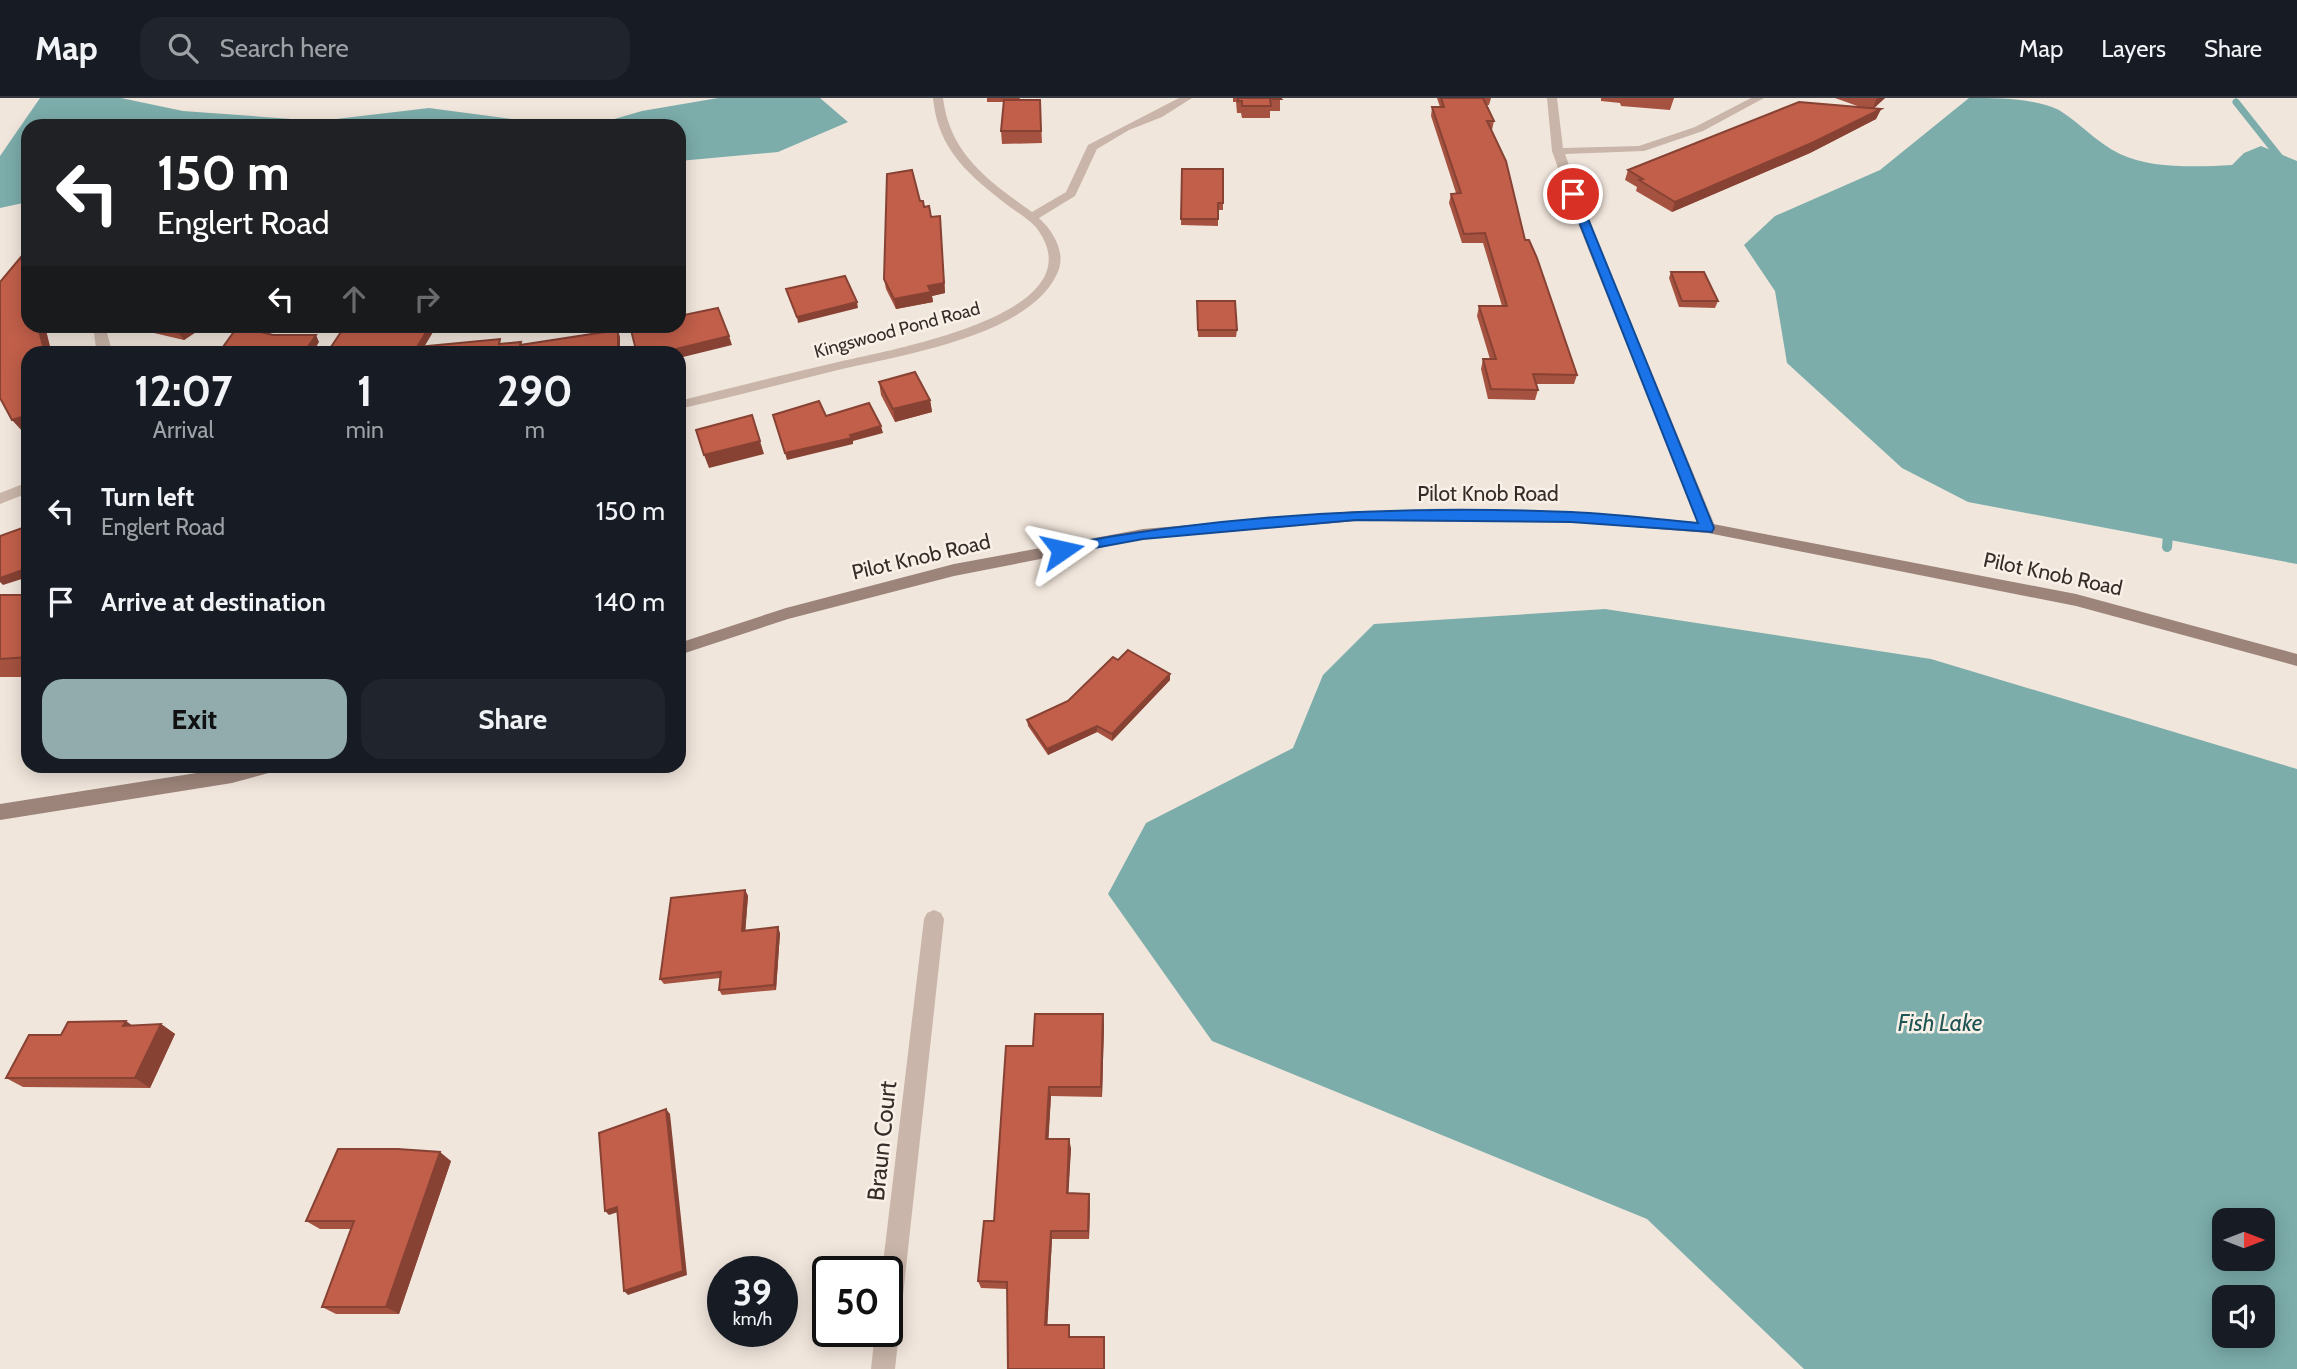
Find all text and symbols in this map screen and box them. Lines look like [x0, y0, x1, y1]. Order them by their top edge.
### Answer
search box [140, 17, 630, 80]
text: Map [35, 28, 98, 68]
icon: search [164, 29, 202, 67]
text: Search here [220, 32, 349, 64]
text: Map [2019, 34, 2063, 63]
text: Layers [2101, 34, 2166, 63]
text: Share [2204, 34, 2262, 63]
text: 150 m [157, 143, 290, 202]
icon: left [42, 147, 133, 238]
pin [1543, 164, 1603, 224]
icon: arrive [1554, 175, 1592, 213]
text: Englert Road [157, 203, 330, 242]
icon: left [262, 280, 300, 318]
icon: ahead [335, 280, 373, 318]
icon: right [408, 280, 446, 318]
street label: Kingswood Pond Road [812, 297, 982, 363]
text: 12:07 [134, 365, 232, 417]
text: 1 [357, 365, 373, 417]
text: 290 [497, 365, 573, 417]
text: Arrival [153, 416, 214, 444]
text: min [346, 416, 384, 444]
text: m [525, 416, 545, 444]
text: Turn left [101, 481, 194, 513]
street label: Pilot Knob Road [1417, 481, 1559, 506]
icon: left [42, 492, 80, 530]
text: 150 m [596, 495, 665, 527]
text: Englert Road [101, 513, 225, 541]
position arrow [1025, 513, 1099, 587]
street label: Pilot Knob Road [849, 528, 993, 585]
street label: Pilot Knob Road [1981, 547, 2125, 600]
icon: arrive [42, 583, 80, 621]
text: Arrive at destination [101, 586, 326, 618]
text: 140 m [595, 586, 665, 618]
button: Exit [42, 679, 347, 759]
button: Share [361, 679, 665, 759]
water label: Fish Lake [1898, 1009, 1982, 1037]
street label: Braun Court [861, 1080, 902, 1202]
north arrow [2212, 1208, 2275, 1270]
map controls [2212, 1208, 2275, 1348]
speed limit sign: 50 [812, 1256, 903, 1347]
text: 39 [733, 1271, 772, 1314]
button: sound [2212, 1285, 2275, 1348]
text: km/h [733, 1308, 772, 1330]

